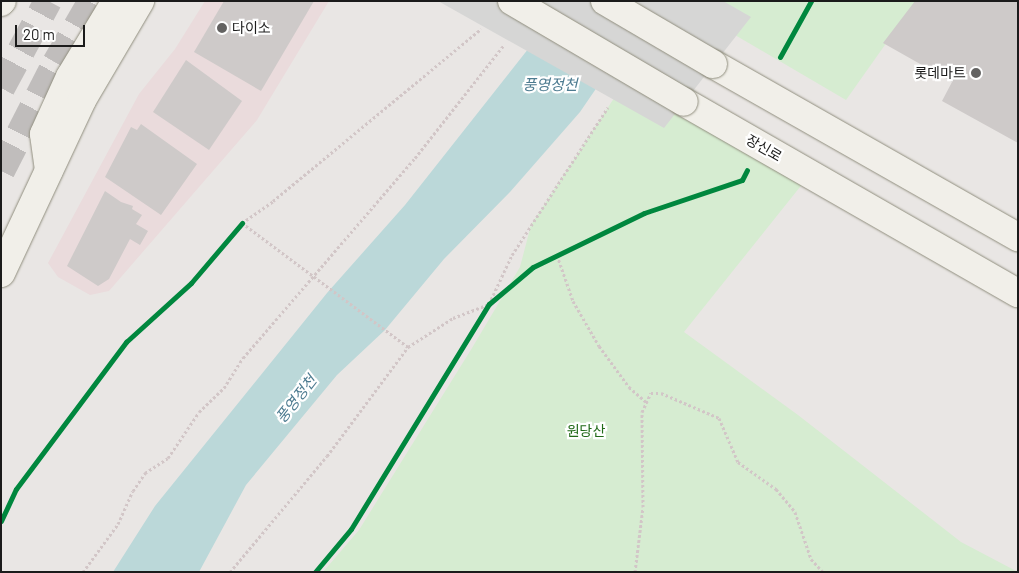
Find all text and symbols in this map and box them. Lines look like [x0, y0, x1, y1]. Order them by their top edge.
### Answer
scale bar [18, 15, 88, 47]
place label: 다이소 [232, 20, 271, 36]
marker: 다이소 [216, 22, 228, 34]
text: 20 m [23, 25, 55, 43]
place label: 롯데마트 [914, 65, 966, 81]
marker: 롯데마트 [970, 67, 982, 79]
water label: 풍영정천 [522, 76, 578, 94]
street label: 장신로 [743, 131, 785, 165]
water label: 풍영정천 [272, 372, 320, 426]
park label: 원당산 [567, 423, 605, 439]

